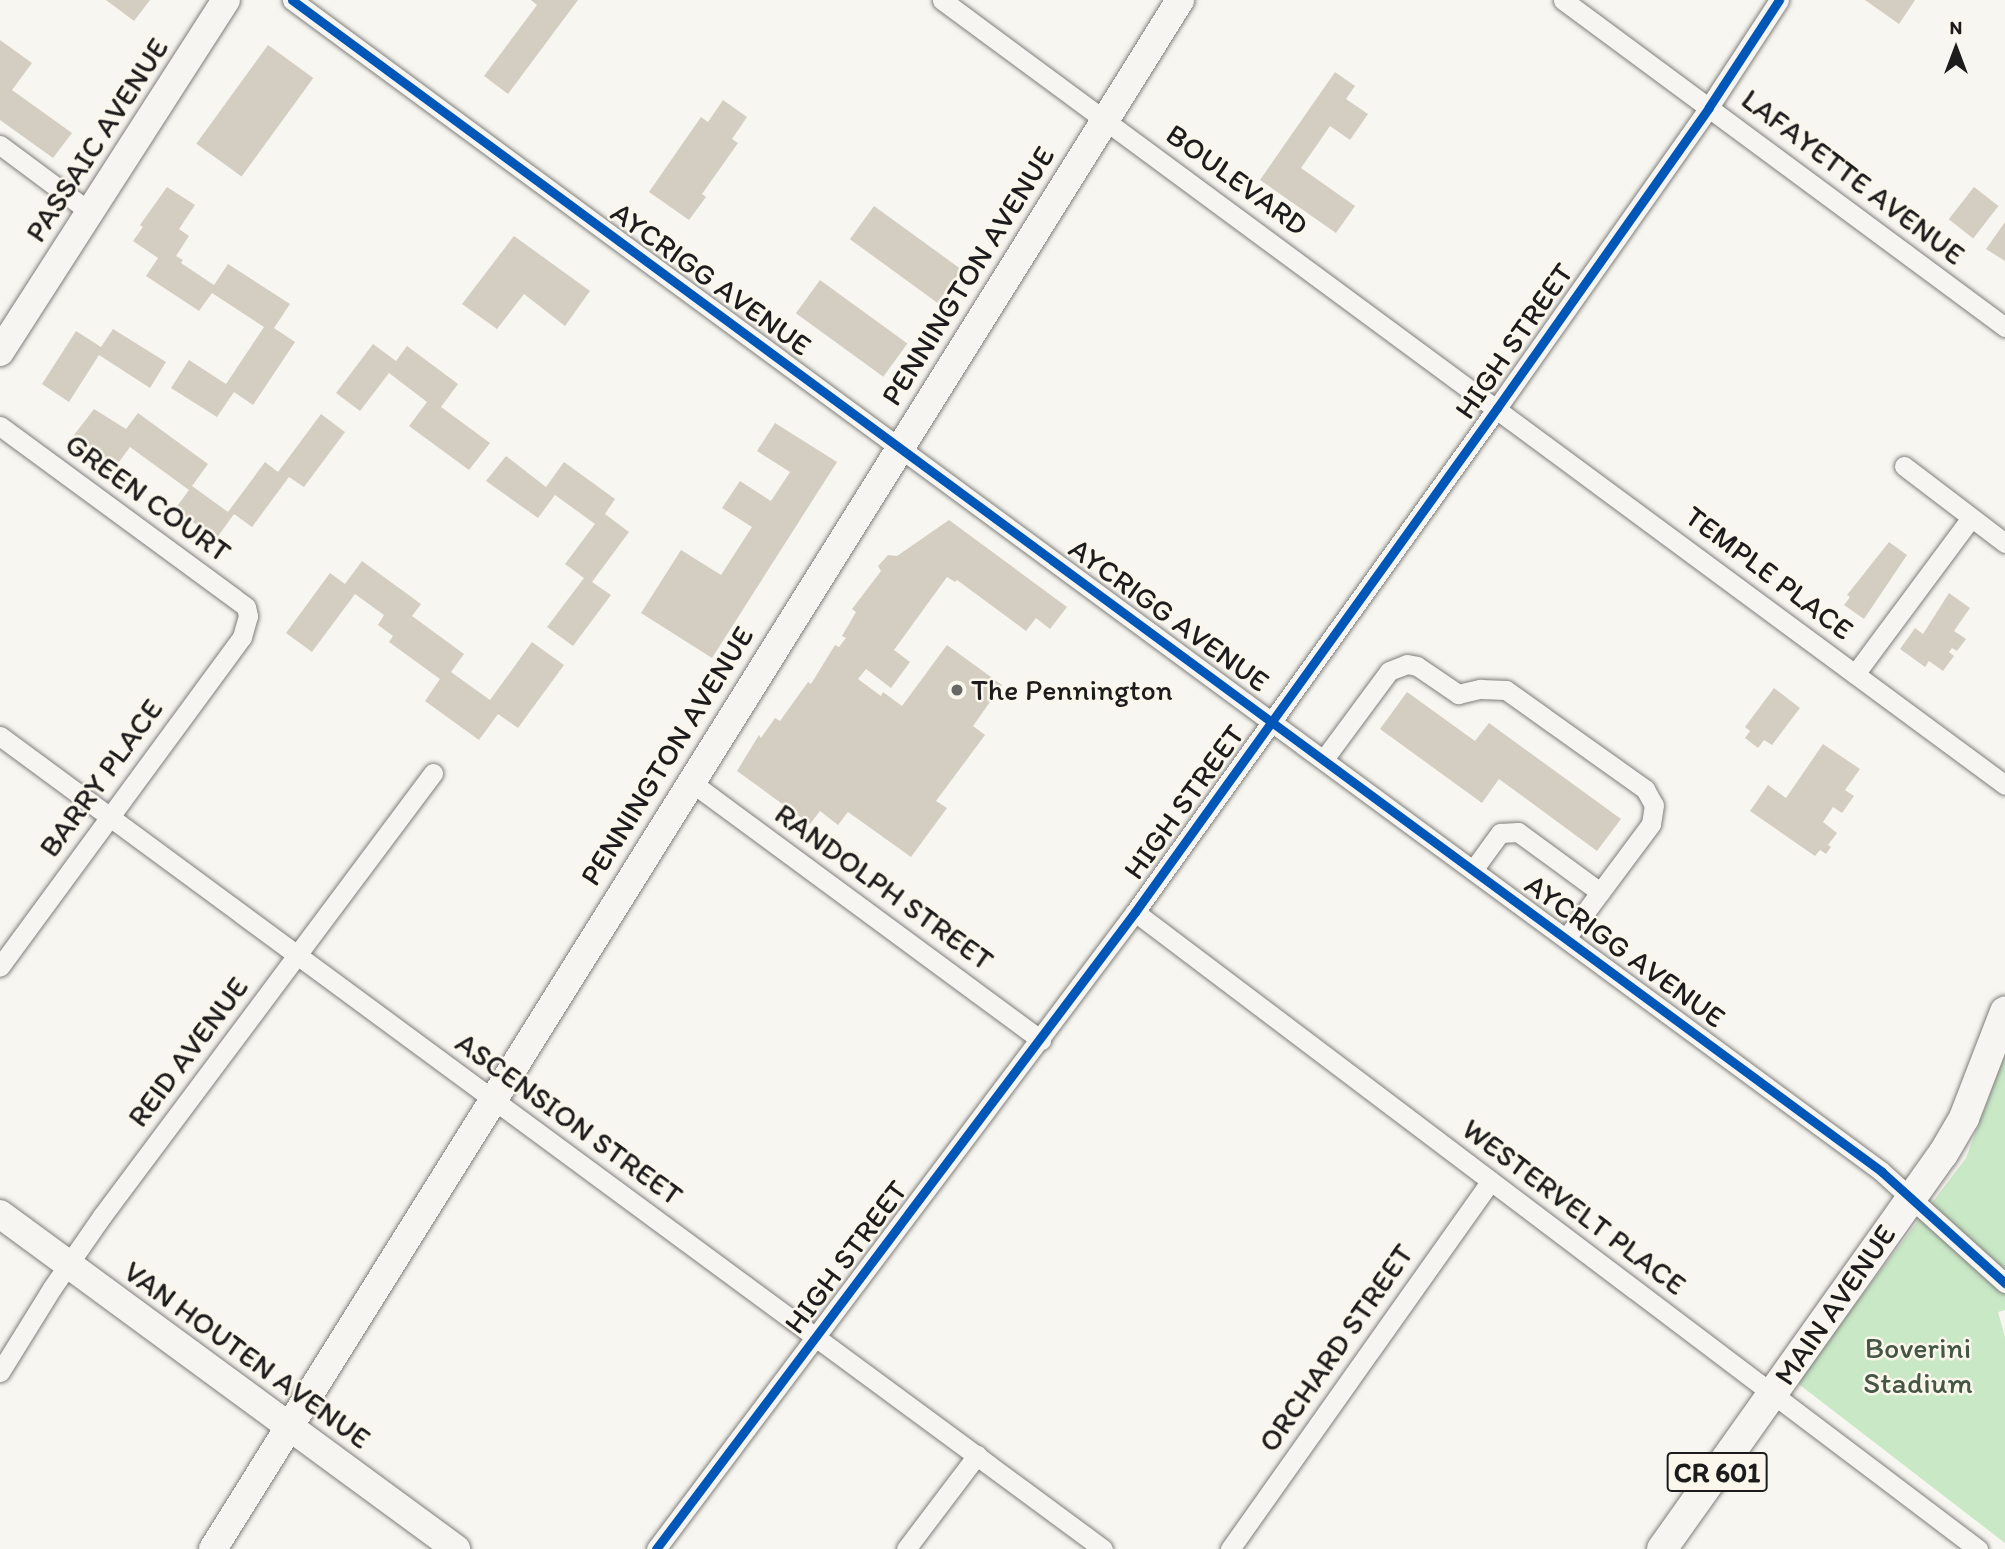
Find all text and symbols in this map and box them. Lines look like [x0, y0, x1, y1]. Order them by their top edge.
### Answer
north arrow [1921, 14, 1991, 84]
text: N [1950, 16, 1962, 39]
street label: PASSAIC AVENUE [18, 32, 176, 248]
street label: LAFAYETTE AVENUE [1735, 82, 1971, 272]
street label: BOULEVARD [1159, 116, 1315, 244]
street label: PENNINGTON AVENUE [874, 140, 1062, 412]
street label: AYCRIGG AVENUE [604, 195, 818, 363]
street label: HIGH STREET [1447, 256, 1581, 426]
street label: GREEN COURT [58, 426, 238, 570]
street label: TEMPLE PLACE [1678, 498, 1860, 648]
street label: AYCRIGG AVENUE [1062, 531, 1276, 699]
street label: PENNINGTON AVENUE [573, 620, 761, 892]
place label: The Pennington [971, 672, 1172, 708]
marker: The Pennington [949, 682, 965, 698]
street label: BARRY PLACE [31, 692, 171, 864]
street label: HIGH STREET [1116, 718, 1252, 886]
street label: RANDOLPH STREET [768, 796, 1000, 978]
street label: AYCRIGG AVENUE [1518, 867, 1732, 1035]
street label: REID AVENUE [120, 970, 256, 1134]
street label: ASCENSION STREET [449, 1025, 689, 1213]
street label: WESTERVELT PLACE [1455, 1111, 1693, 1303]
street label: HIGH STREET [777, 1173, 915, 1341]
street label: MAIN AVENUE [1767, 1218, 1903, 1392]
street label: ORCHARD STREET [1251, 1237, 1421, 1459]
street label: VAN HOUTEN AVENUE [117, 1254, 377, 1456]
park label: Boverini Stadium [1863, 1330, 1973, 1400]
road number: CR 601 [1666, 1448, 1768, 1496]

